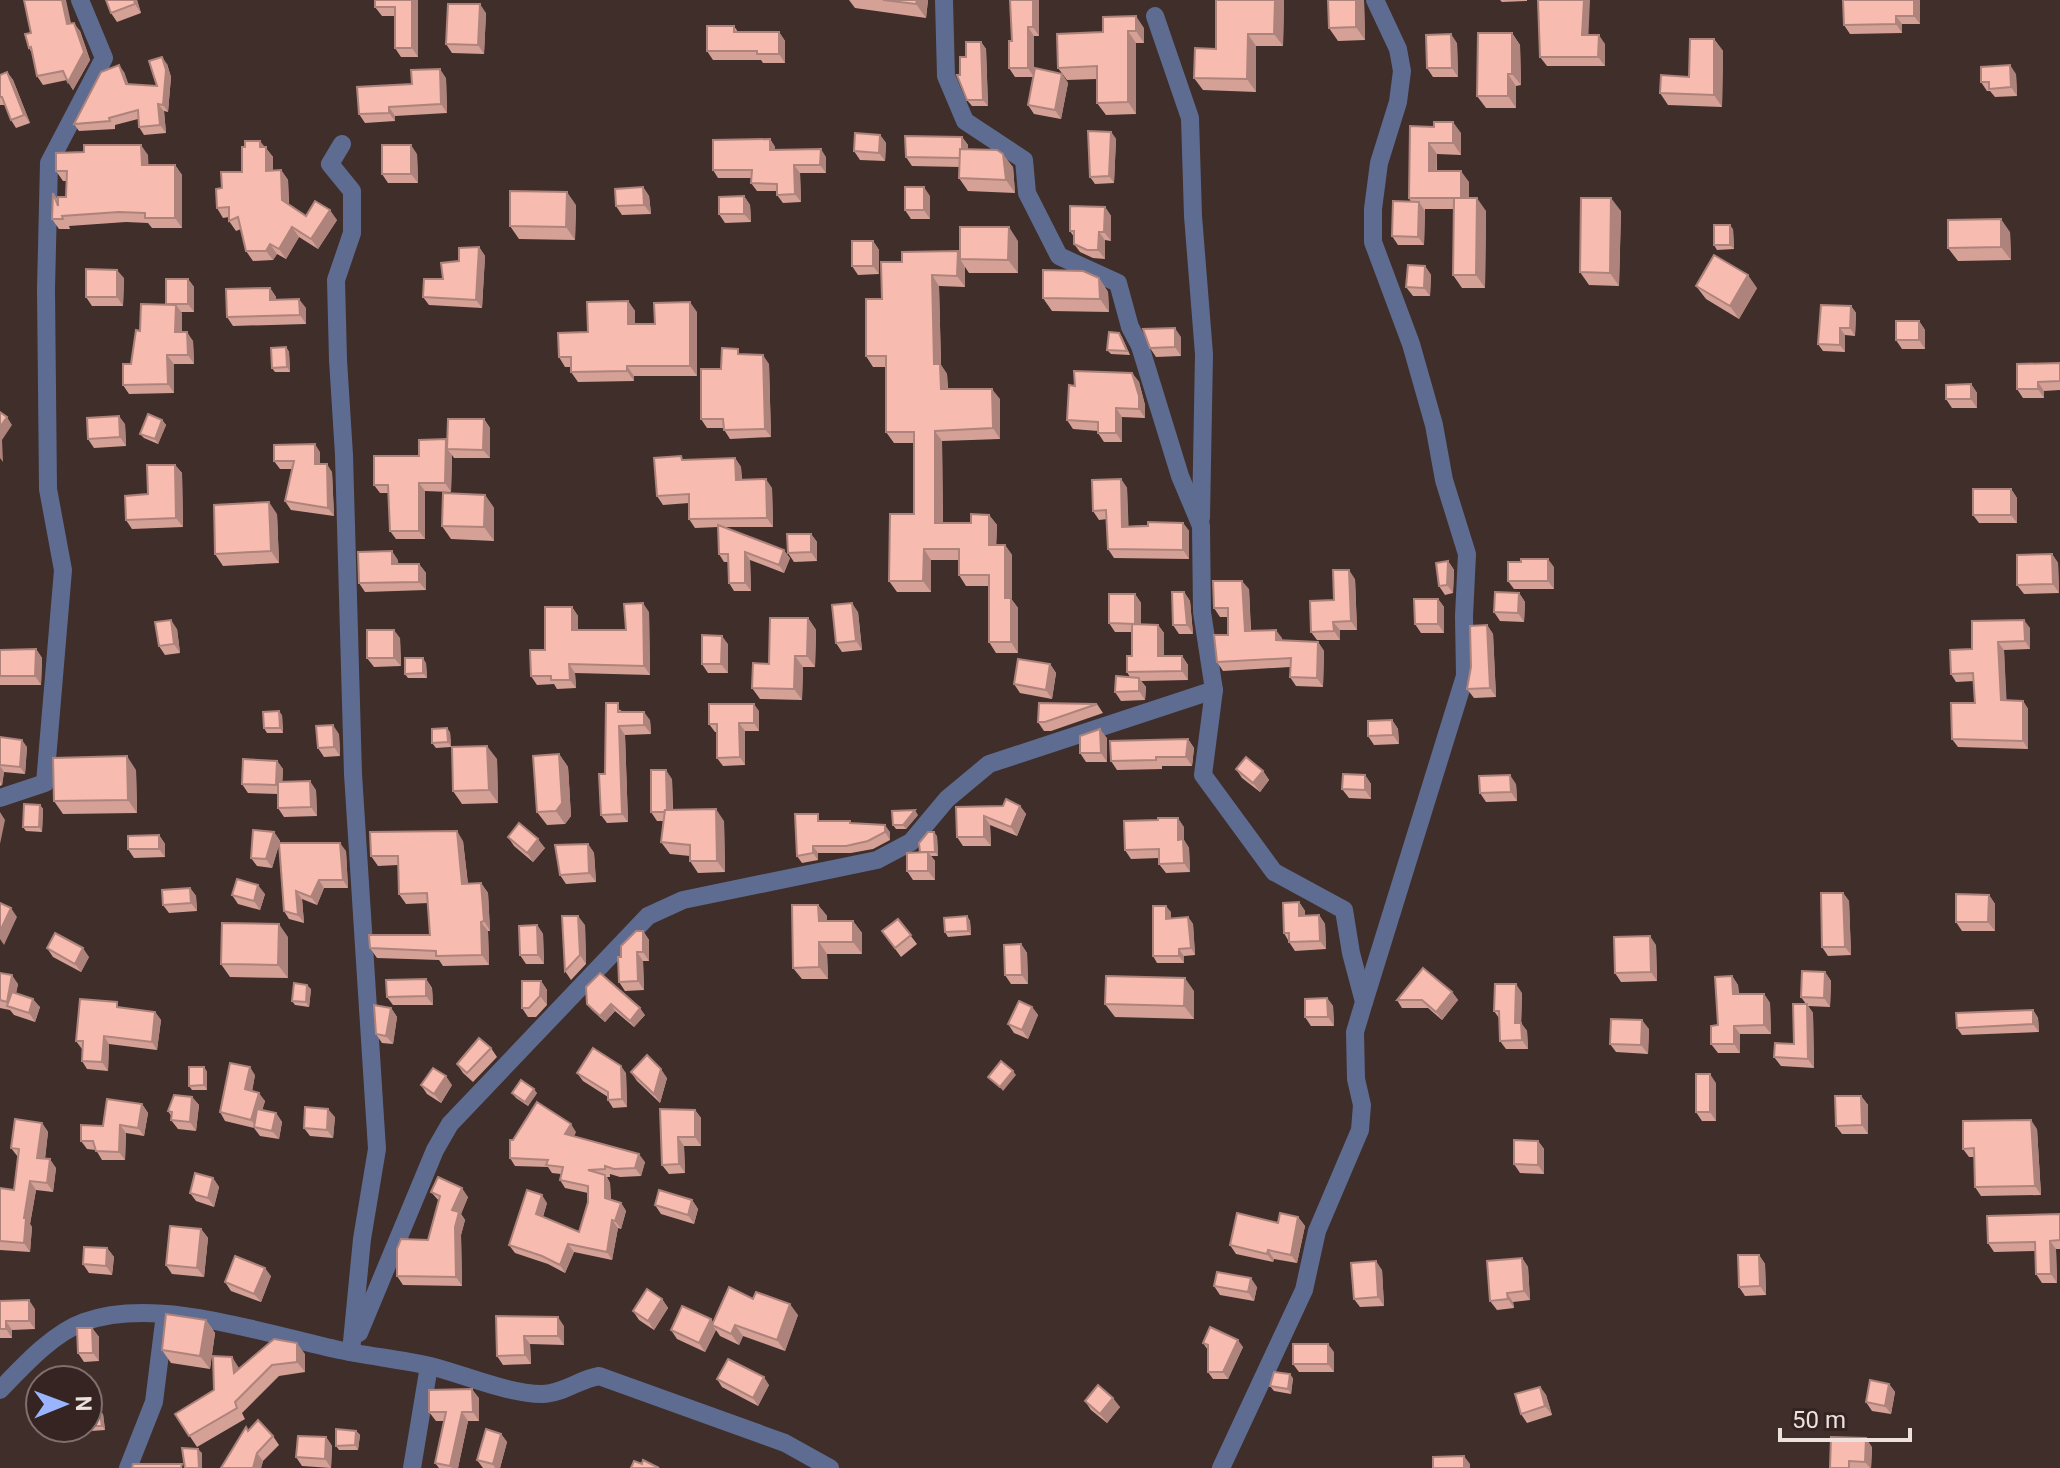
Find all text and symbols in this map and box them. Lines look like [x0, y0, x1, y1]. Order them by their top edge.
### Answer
north arrow [24, 1364, 104, 1444]
scale bar [1780, 1392, 1910, 1442]
text: N [71, 1396, 96, 1412]
text: 50 m [1792, 1406, 1846, 1434]

